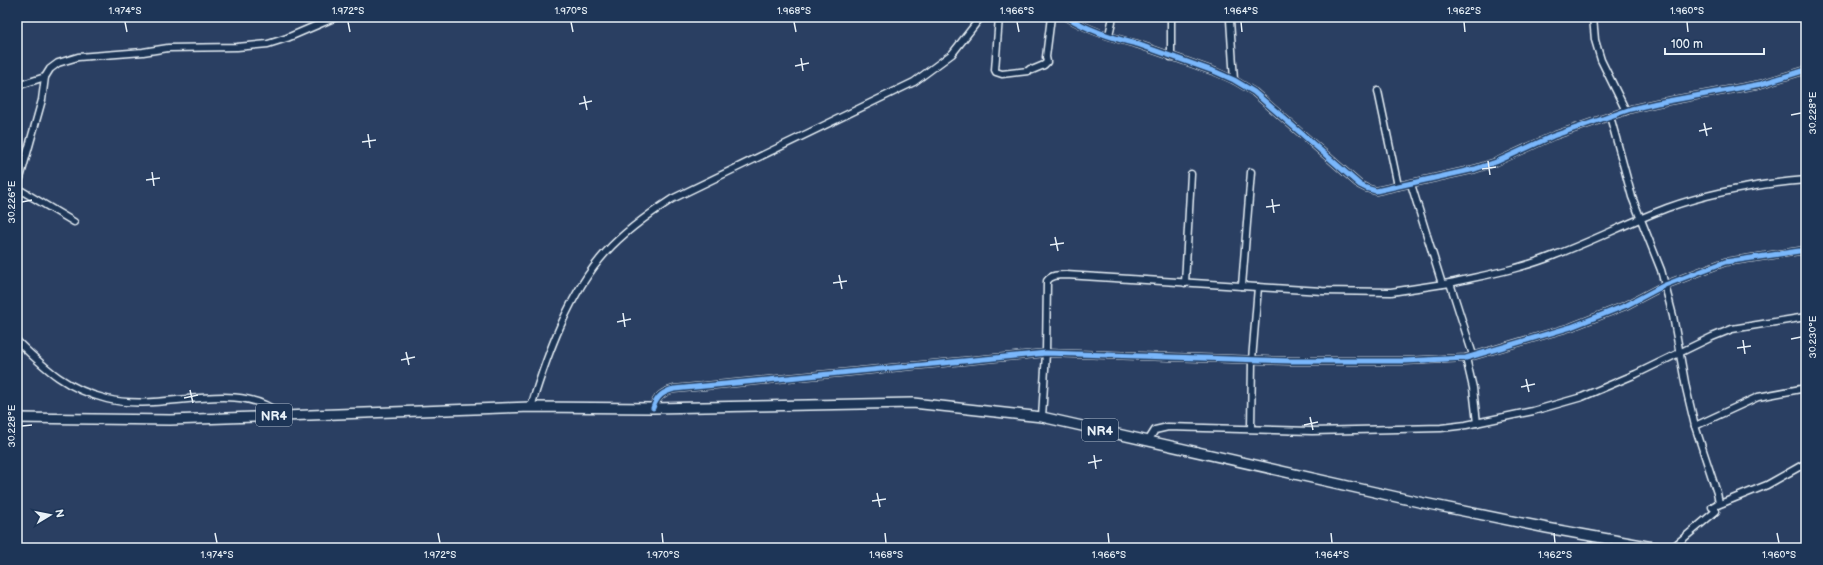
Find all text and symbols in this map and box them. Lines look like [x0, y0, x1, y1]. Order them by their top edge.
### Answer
text: 1.974°S [109, 5, 141, 17]
text: 1.972°S [332, 5, 364, 17]
text: 1.970°S [554, 5, 588, 17]
text: 1.968°S [777, 5, 811, 17]
text: 1.966°S [1000, 5, 1034, 17]
text: 1.964°S [1224, 5, 1258, 17]
text: 1.962°S [1447, 5, 1481, 17]
text: 1.960°S [1670, 5, 1704, 17]
scale bar [1665, 30, 1764, 56]
text: 100 m [1671, 37, 1703, 52]
text: 30.228°E [1807, 91, 1819, 134]
text: 30.226°E [6, 180, 18, 223]
text: 30.230°E [1807, 315, 1819, 358]
text: 30.228°E [6, 404, 18, 447]
road number: NR4 [256, 404, 292, 426]
road number: NR4 [1082, 419, 1118, 441]
north arrow [30, 495, 70, 535]
text: N [52, 508, 66, 519]
text: 1.974°S [201, 549, 233, 561]
text: 1.972°S [424, 549, 456, 561]
text: 1.970°S [646, 549, 680, 561]
text: 1.968°S [869, 549, 903, 561]
text: 1.966°S [1092, 549, 1126, 561]
text: 1.964°S [1315, 549, 1349, 561]
text: 1.962°S [1538, 549, 1572, 561]
text: 1.960°S [1762, 549, 1796, 561]

